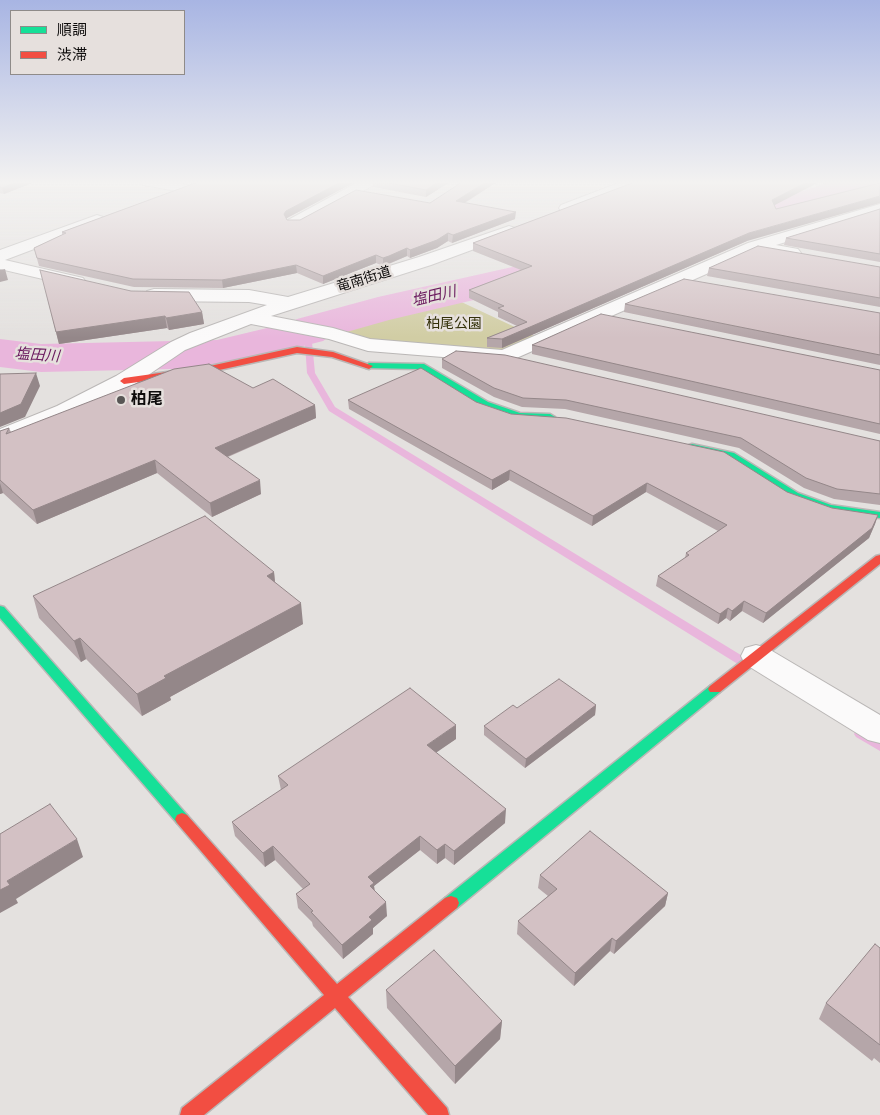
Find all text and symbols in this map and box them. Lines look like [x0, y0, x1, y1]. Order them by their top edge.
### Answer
legend [10, 10, 185, 75]
text: 順調 [57, 19, 87, 40]
text: 渋滞 [57, 44, 87, 65]
street label: 竜南街道 [335, 264, 393, 296]
water label: 塩田川 [410, 283, 458, 311]
park label: 柏尾公園 [426, 316, 482, 332]
water label: 塩田川 [14, 345, 60, 367]
place label: 柏尾 [131, 390, 163, 410]
marker: 柏尾 [115, 394, 127, 406]

